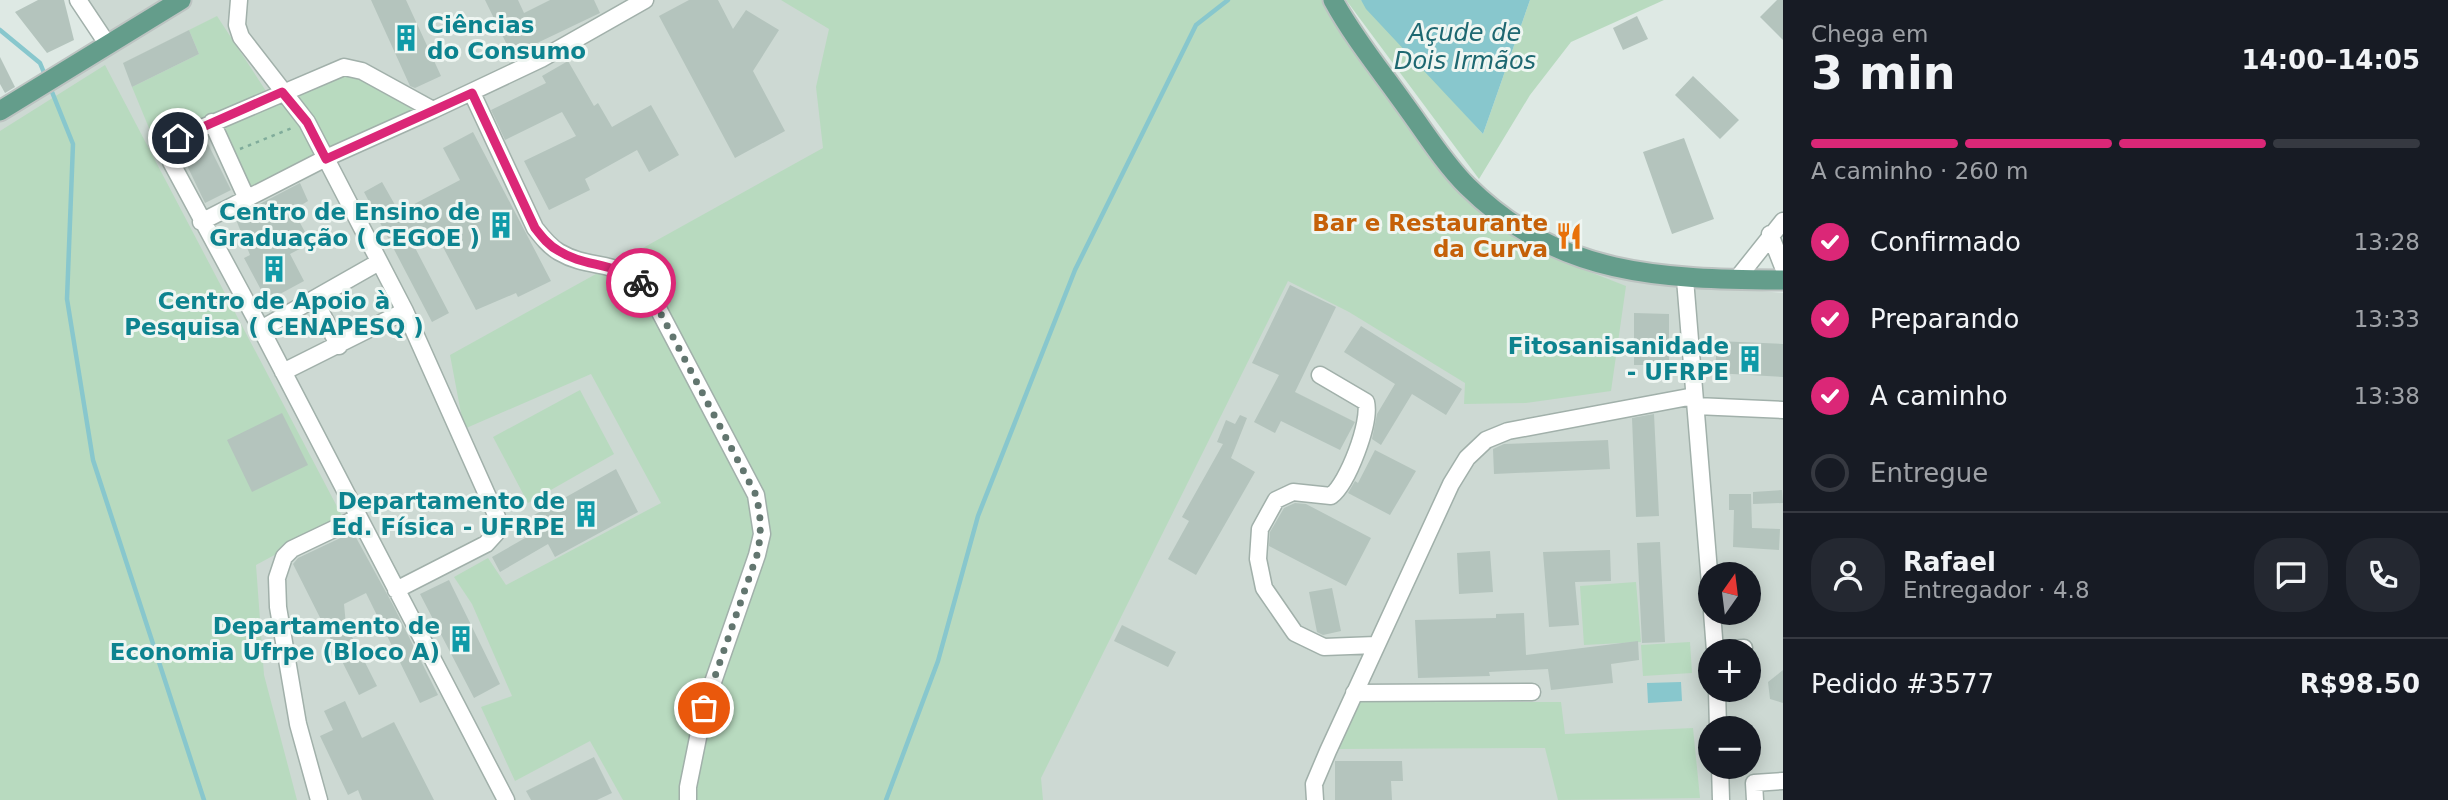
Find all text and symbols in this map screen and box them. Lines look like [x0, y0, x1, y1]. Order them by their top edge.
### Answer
place label: Ciências do Consumo [427, 12, 586, 64]
water label: Açude de Dois Irmãos [1394, 19, 1536, 75]
text: Chega em [1811, 21, 1928, 47]
building icon: Ciências do Consumo [391, 23, 421, 53]
text: 14:00–14:05 [2241, 45, 2420, 75]
text: 3 min [1811, 46, 1955, 100]
pin [148, 108, 208, 168]
icon: home [159, 119, 197, 157]
text: A caminho · 260 m [1811, 158, 2028, 184]
place label: Centro de Ensino de Graduação ( CEGOE ) [209, 199, 480, 251]
building icon: Centro de Ensino de Graduação ( CEGOE ) [486, 210, 516, 240]
place label: Bar e Restaurante da Curva [1312, 210, 1548, 262]
restaurant icon: Bar e Restaurante da Curva [1554, 221, 1584, 251]
icon: check [1811, 223, 1849, 261]
text: Confirmado [1870, 227, 2021, 257]
text: 13:28 [2354, 229, 2420, 255]
courier [606, 248, 676, 318]
building icon: Centro de Apoio à Pesquisa ( CENAPESQ ) [259, 254, 289, 284]
icon: bike [622, 264, 660, 302]
place label: Centro de Apoio à Pesquisa ( CENAPESQ ) [124, 288, 424, 340]
icon: check [1811, 300, 1849, 338]
text: Preparando [1870, 304, 2019, 334]
text: 13:33 [2354, 306, 2420, 332]
place label: Fitosanisanidade - UFRPE [1508, 333, 1729, 385]
building icon: Fitosanisanidade - UFRPE [1735, 344, 1765, 374]
icon: check [1811, 377, 1849, 415]
text: A caminho [1870, 381, 2008, 411]
text: 13:38 [2354, 383, 2420, 409]
text: Entregue [1870, 458, 1988, 488]
place label: Departamento de Ed. Física - UFRPE [332, 488, 565, 540]
building icon: Departamento de Ed. Física - UFRPE [571, 499, 601, 529]
button: person [1811, 538, 1885, 612]
button: chat [2254, 538, 2328, 612]
button: phone [2346, 538, 2420, 612]
text: Rafael [1903, 547, 1996, 577]
north arrow [1698, 562, 1760, 625]
map controls [1698, 562, 1761, 779]
text: Entregador · 4.8 [1903, 577, 2090, 603]
place label: Departamento de Economia Ufrpe (Bloco A) [110, 613, 440, 665]
building icon: Departamento de Economia Ufrpe (Bloco A) [446, 624, 476, 654]
button: + [1698, 639, 1761, 702]
text: Pedido #3577 [1811, 669, 1994, 699]
text: R$98.50 [2300, 669, 2420, 699]
pin [674, 678, 734, 738]
icon: bag [685, 689, 723, 727]
button: − [1698, 716, 1761, 779]

